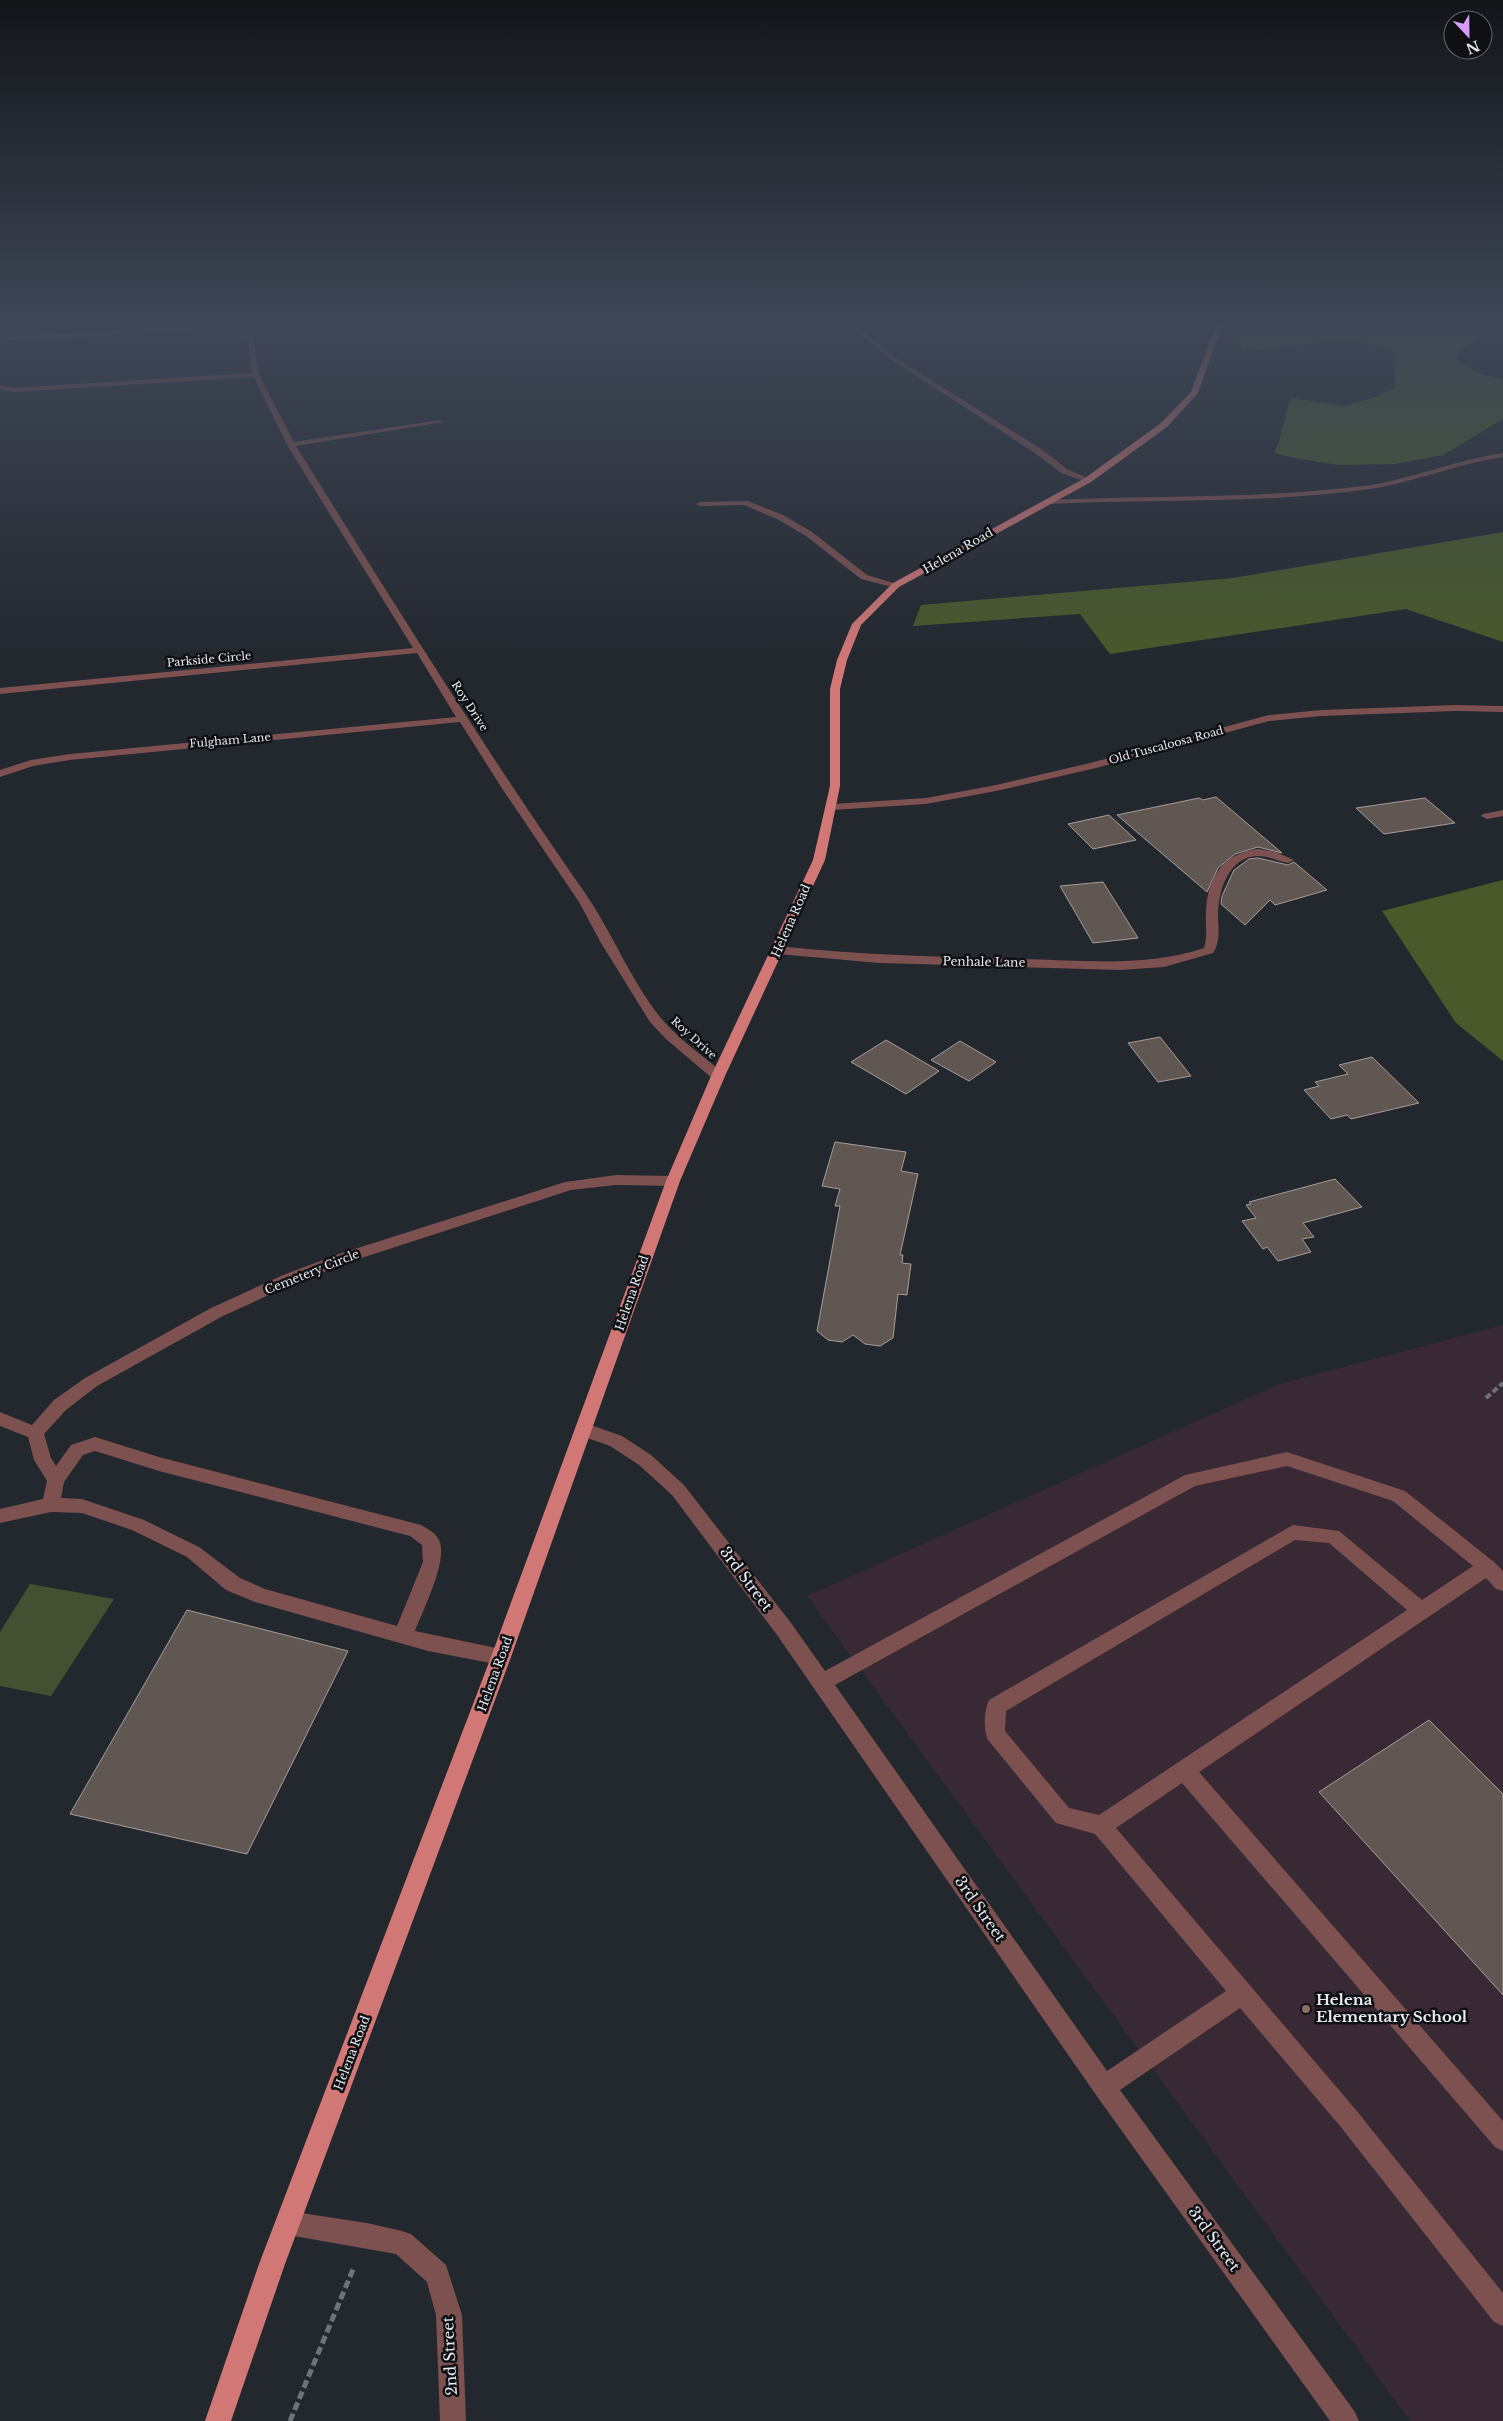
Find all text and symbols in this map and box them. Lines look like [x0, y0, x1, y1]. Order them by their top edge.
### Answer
north arrow [1443, 10, 1493, 60]
text: N [1463, 36, 1482, 58]
street label: Helena Road [920, 524, 996, 577]
street label: Parkside Circle [166, 648, 252, 670]
street label: Roy Drive [449, 678, 491, 734]
street label: Old Tuscaloosa Road [1107, 723, 1225, 767]
street label: Fulgham Lane [189, 729, 271, 751]
street label: Helena Road [768, 882, 813, 960]
street label: Penhale Lane [943, 953, 1026, 970]
street label: Roy Drive [668, 1014, 720, 1062]
street label: Cemetery Circle [262, 1246, 361, 1297]
street label: Helena Road [612, 1253, 651, 1332]
street label: 3rd Street [716, 1543, 777, 1615]
street label: Helena Road [474, 1634, 515, 1713]
street label: 3rd Street [951, 1872, 1010, 1945]
place label: Helena Elementary School [1316, 1990, 1468, 2026]
marker: Helena Elementary School [1300, 2003, 1312, 2015]
street label: Helena Road [330, 2013, 373, 2092]
street label: 3rd Street [1184, 2202, 1245, 2275]
street label: 2nd Street [438, 2316, 461, 2396]

